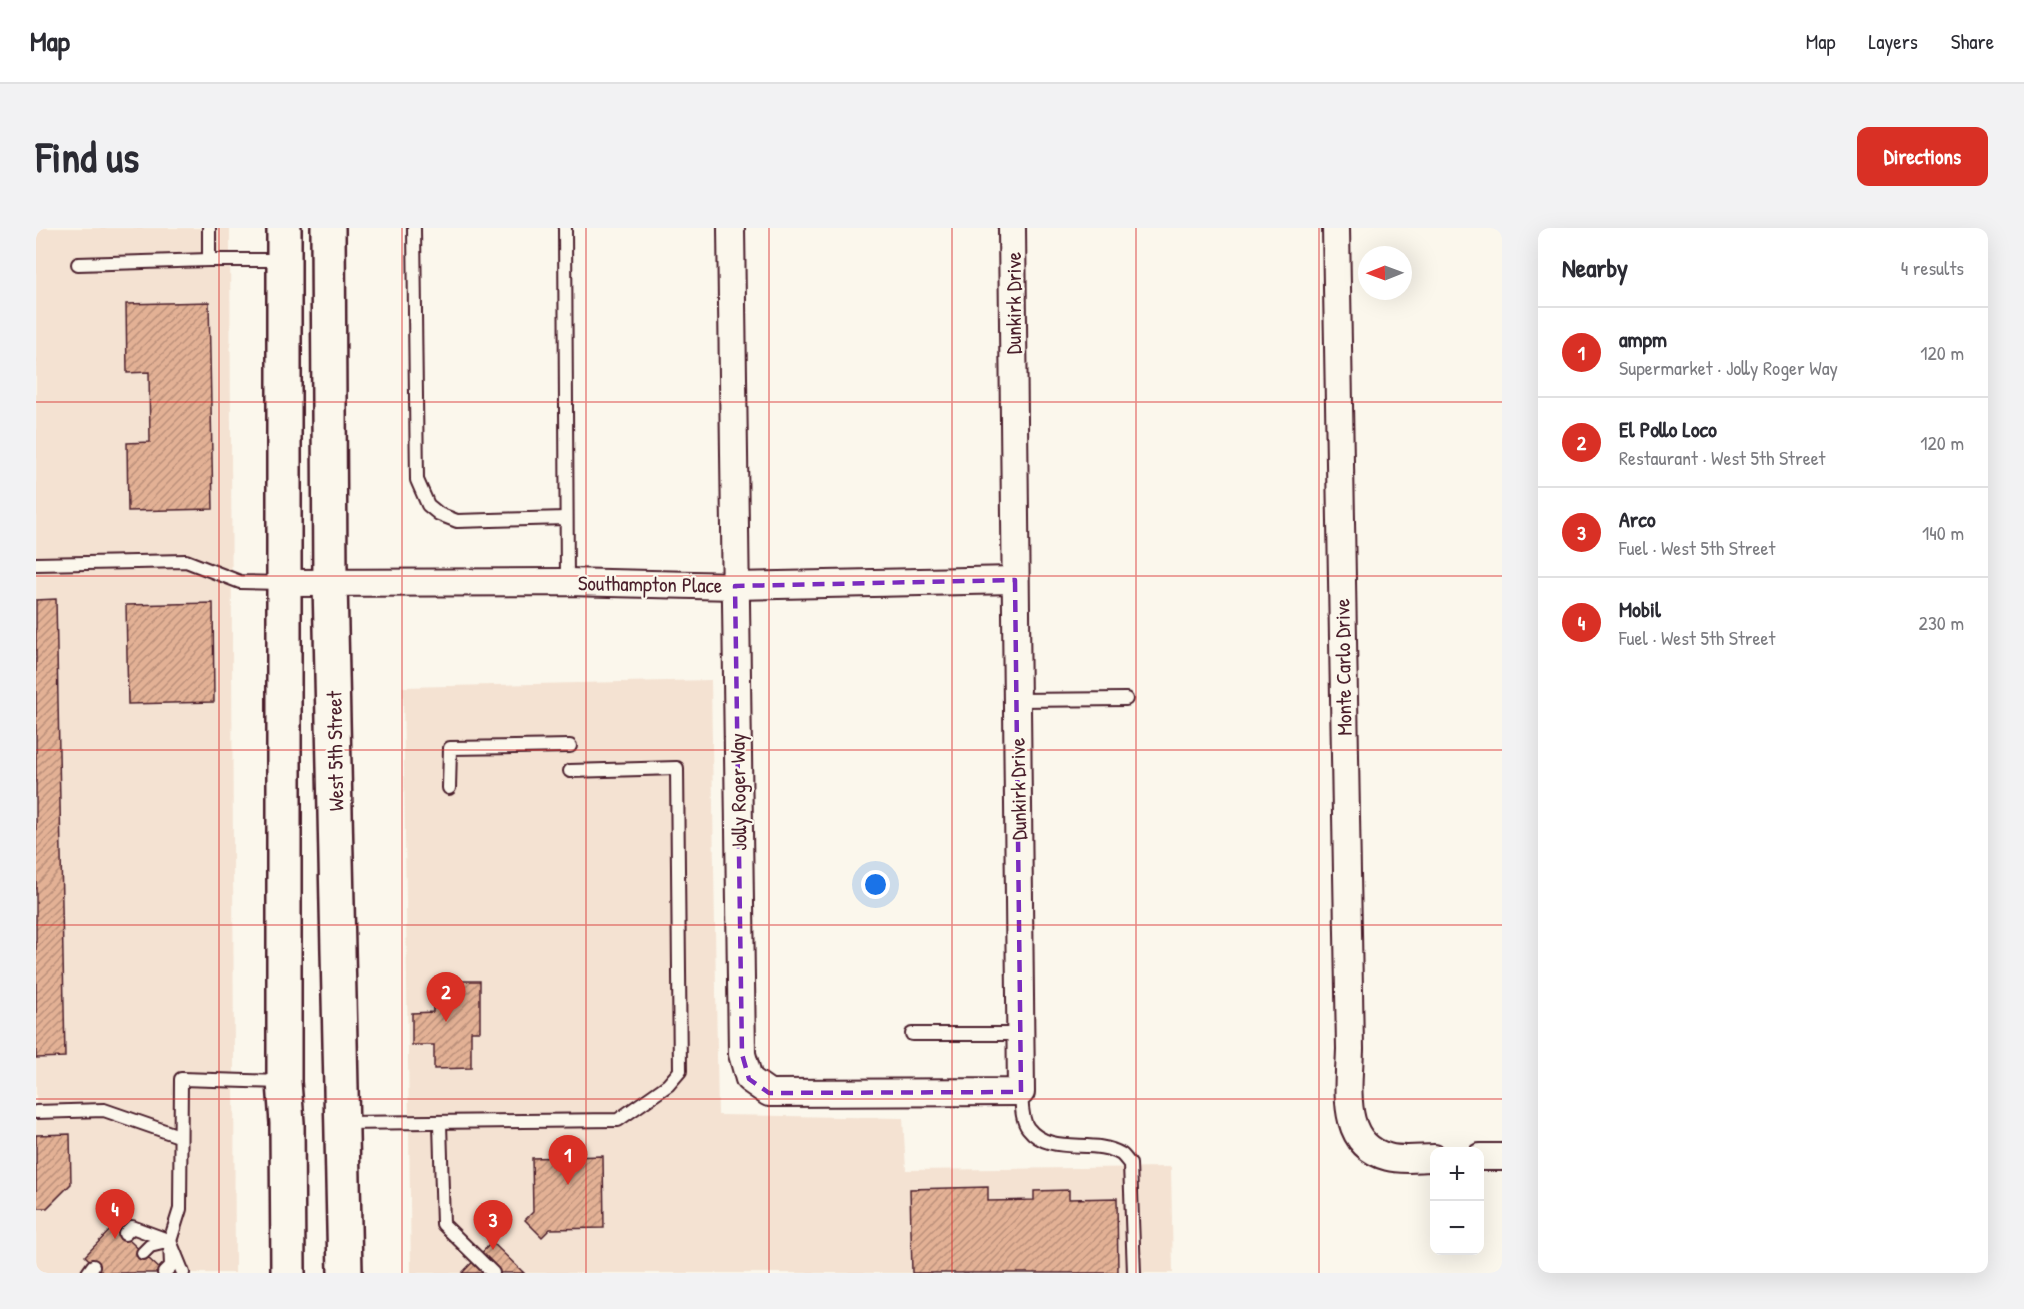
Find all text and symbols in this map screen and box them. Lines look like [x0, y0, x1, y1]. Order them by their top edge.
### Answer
text: Map [30, 22, 70, 60]
text: Map [1806, 27, 1835, 56]
text: Layers [1868, 27, 1918, 56]
text: Share [1951, 27, 1994, 56]
button: Directions [1857, 127, 1988, 186]
text: Find us [36, 128, 139, 185]
north arrow [1358, 246, 1412, 300]
text: Nearby [1562, 250, 1628, 285]
street label: Dunkirk Drive [999, 252, 1028, 354]
text: 4 results [1901, 254, 1964, 281]
text: ampm [1619, 324, 1667, 354]
text: 1 [1578, 339, 1585, 366]
text: 120 m [1920, 339, 1964, 366]
text: Supermarket · Jolly Roger Way [1619, 354, 1838, 381]
text: El Pollo Loco [1619, 414, 1717, 444]
text: 2 [1577, 429, 1586, 456]
text: 120 m [1920, 429, 1964, 456]
text: Restaurant · West 5th Street [1619, 444, 1825, 471]
text: Arco [1619, 504, 1656, 534]
text: 3 [1577, 519, 1586, 546]
text: 140 m [1922, 519, 1964, 546]
text: Fuel · West 5th Street [1619, 534, 1775, 561]
street label: Southampton Place [578, 568, 722, 600]
text: Mobil [1619, 594, 1661, 624]
street label: Monte Carlo Drive [1327, 598, 1359, 736]
text: 4 [1578, 609, 1585, 636]
text: 230 m [1919, 609, 1964, 636]
text: Fuel · West 5th Street [1619, 624, 1775, 651]
street label: West 5th Street [319, 690, 351, 811]
street label: Jolly Roger Way [722, 733, 754, 851]
street label: Dunkirk Drive [1003, 738, 1033, 840]
your location [861, 870, 890, 899]
pin: 2 [426, 972, 466, 1022]
pin: 1 [548, 1136, 588, 1185]
map controls [1430, 1147, 1484, 1255]
button: + [1430, 1147, 1484, 1201]
pin: 4 [96, 1190, 134, 1239]
pin: 3 [474, 1200, 512, 1250]
button: − [1430, 1201, 1484, 1255]

